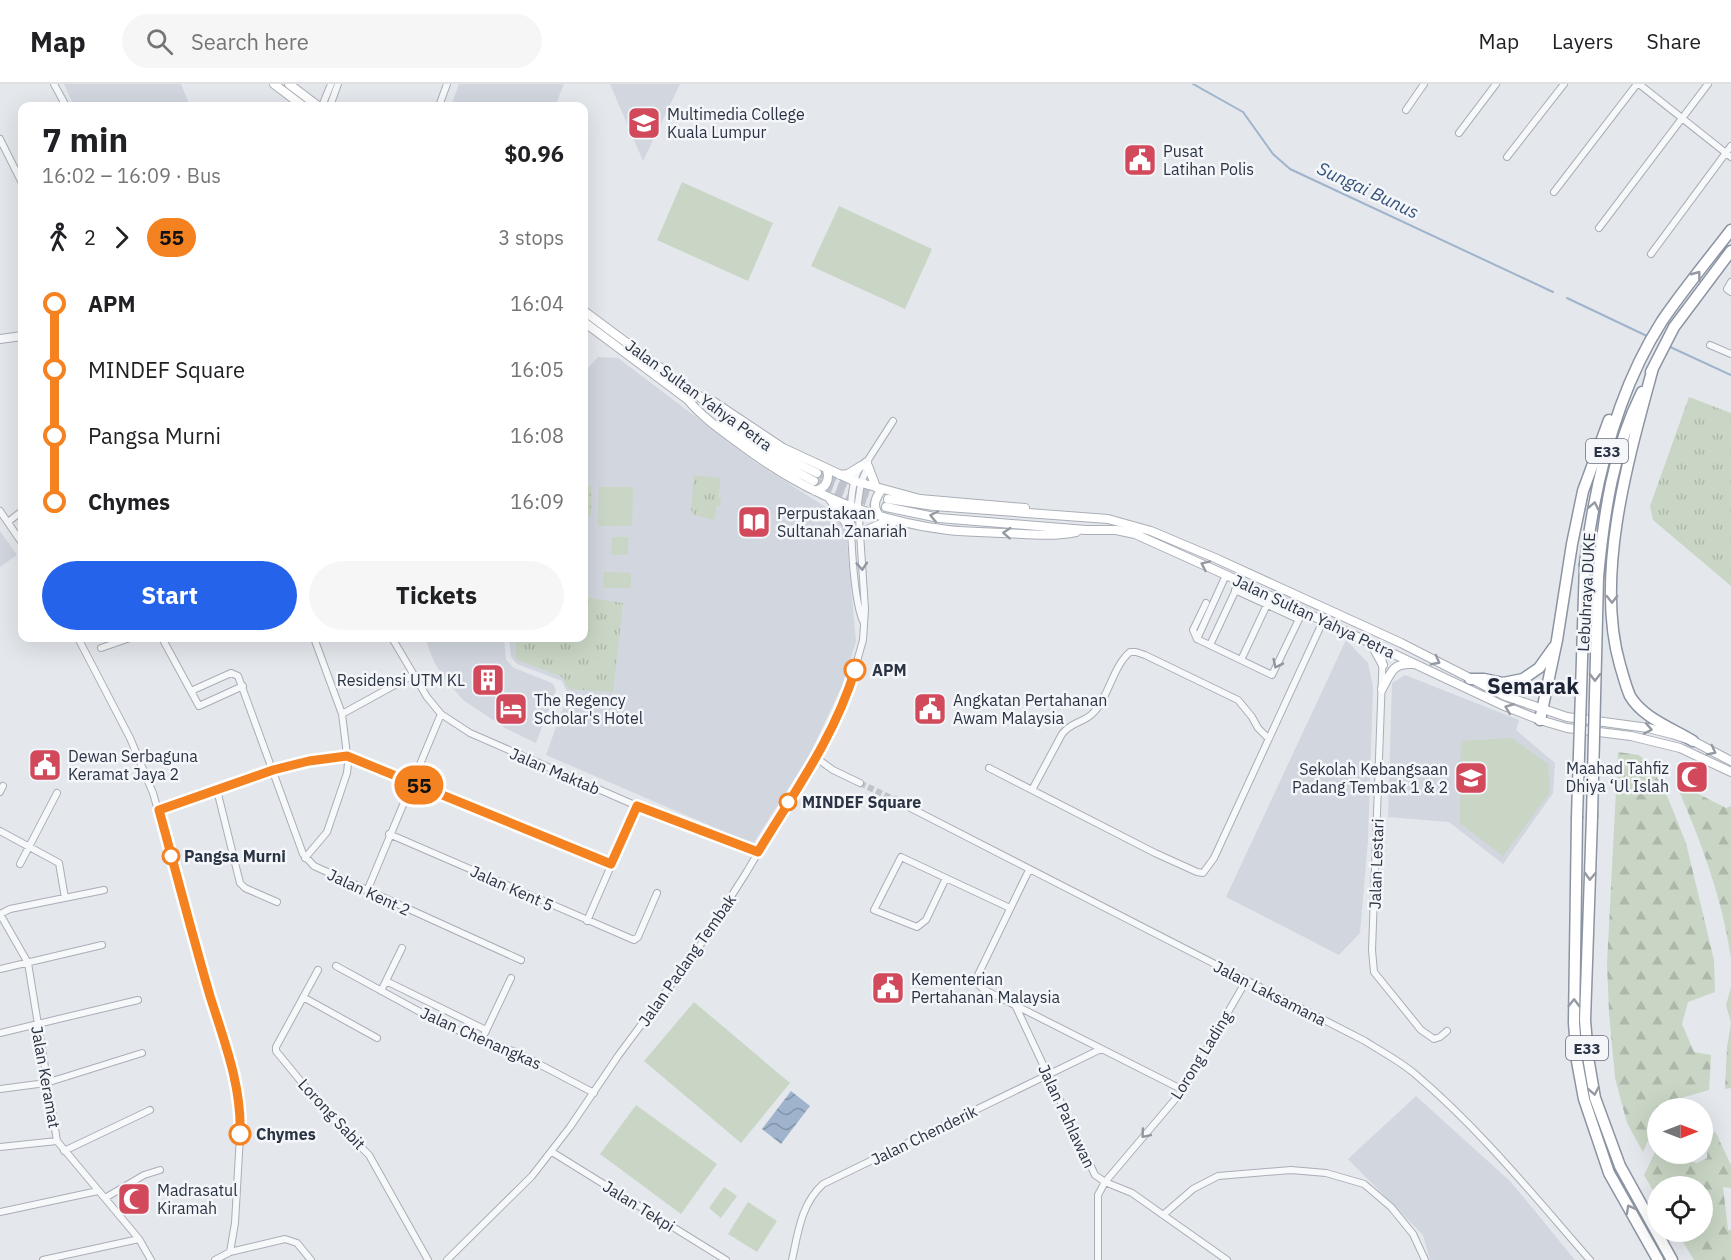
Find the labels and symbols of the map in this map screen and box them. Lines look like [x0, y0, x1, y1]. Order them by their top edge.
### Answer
place label: Multimedia College Kuala Lumpur [667, 104, 805, 142]
school or university icon: Multimedia College Kuala Lumpur [626, 105, 662, 141]
place label: Pusat Latihan Polis [1163, 141, 1254, 179]
public building icon: Pusat Latihan Polis [1122, 142, 1158, 178]
water label: Sungai Bunus [1314, 156, 1422, 224]
one-way arrow [1690, 271, 1701, 282]
street label: Jalan Sultan Yahya Petra [622, 335, 777, 455]
road number: E33 [1586, 439, 1628, 463]
one-way arrow [1587, 501, 1600, 511]
place label: Perpustakaan Sultanah Zanariah [777, 503, 907, 541]
library icon: Perpustakaan Sultanah Zanariah [736, 504, 772, 540]
one-way arrow [929, 511, 939, 524]
one-way arrow [1003, 526, 1012, 539]
street label: Lebuhraya DUKE [1573, 532, 1599, 652]
one-way arrow [855, 561, 868, 570]
one-way arrow [1200, 561, 1211, 573]
street label: Jalan Sultan Yahya Petra [1230, 570, 1399, 663]
one-way arrow [1606, 595, 1618, 604]
one-way arrow [1429, 654, 1440, 665]
one-way arrow [1272, 657, 1284, 668]
marker: APM [844, 659, 866, 681]
place label: APM [872, 660, 907, 680]
building icon: Residensi UTM KL [470, 662, 506, 698]
place label: Residensi UTM KL [337, 670, 465, 690]
district label: Semarak [1487, 671, 1579, 700]
one-way arrow [1589, 673, 1602, 682]
place label: The Regency Scholar's Hotel [534, 690, 643, 728]
place label: Angkatan Pertahanan Awam Malaysia [953, 690, 1107, 728]
hotel icon: The Regency Scholar's Hotel [493, 691, 529, 727]
public building icon: Angkatan Pertahanan Awam Malaysia [912, 691, 948, 727]
one-way arrow [1505, 703, 1516, 715]
one-way arrow [1642, 722, 1652, 735]
street label: Jalan Maktab [507, 743, 603, 799]
one-way arrow [1706, 744, 1716, 755]
place label: Dewan Serbaguna Keramat Jaya 2 [68, 746, 198, 784]
public building icon: Dewan Serbaguna Keramat Jaya 2 [27, 747, 63, 783]
place label: Maahad Tahfiz Dhiya ‘Ul Islah [1566, 758, 1669, 796]
place label: Sekolah Kebangsaan Padang Tembak 1 & 2 [1292, 759, 1448, 797]
mosque icon: Maahad Tahfiz Dhiya ‘Ul Islah [1674, 759, 1710, 795]
school or university icon: Sekolah Kebangsaan Padang Tembak 1 & 2 [1453, 760, 1489, 796]
line badge: 55 [392, 766, 446, 804]
place label: MINDEF Square [802, 792, 921, 812]
marker: MINDEF Square [779, 793, 797, 811]
street label: Jalan Lestari [1364, 818, 1388, 910]
place label: Pangsa Murni [184, 846, 286, 866]
marker: Pangsa Murni [162, 847, 180, 865]
street label: Jalan Kent 5 [467, 861, 557, 915]
street label: Jalan Kent 2 [324, 864, 414, 920]
one-way arrow [1584, 871, 1596, 880]
street label: Jalan Padang Tembak [634, 890, 740, 1030]
street label: Jalan Laksamana [1210, 956, 1330, 1030]
place label: Kementerian Pertahanan Malaysia [911, 969, 1060, 1007]
public building icon: Kementerian Pertahanan Malaysia [870, 970, 906, 1006]
one-way arrow [1568, 999, 1580, 1008]
street label: Jalan Chenangkas [417, 1002, 545, 1074]
street label: Lorong Lading [1166, 1007, 1236, 1103]
street label: Jalan Keramat [27, 1024, 65, 1130]
road number: E33 [1566, 1036, 1608, 1060]
street label: Jalan Pahlawan [1034, 1061, 1100, 1171]
street label: Lorong Sabit [294, 1074, 370, 1154]
one-way arrow [1587, 1086, 1600, 1096]
north arrow [1647, 1098, 1713, 1164]
street label: Jalan Chenderik [868, 1100, 981, 1169]
marker: Chymes [229, 1123, 251, 1145]
place label: Chymes [256, 1124, 316, 1144]
one-way arrow [1141, 1127, 1152, 1138]
street label: Jalan Tekpi [599, 1176, 679, 1236]
place label: Madrasatul Kiramah [157, 1180, 238, 1218]
mosque icon: Madrasatul Kiramah [116, 1181, 152, 1217]
one-way arrow [1626, 1205, 1637, 1215]

